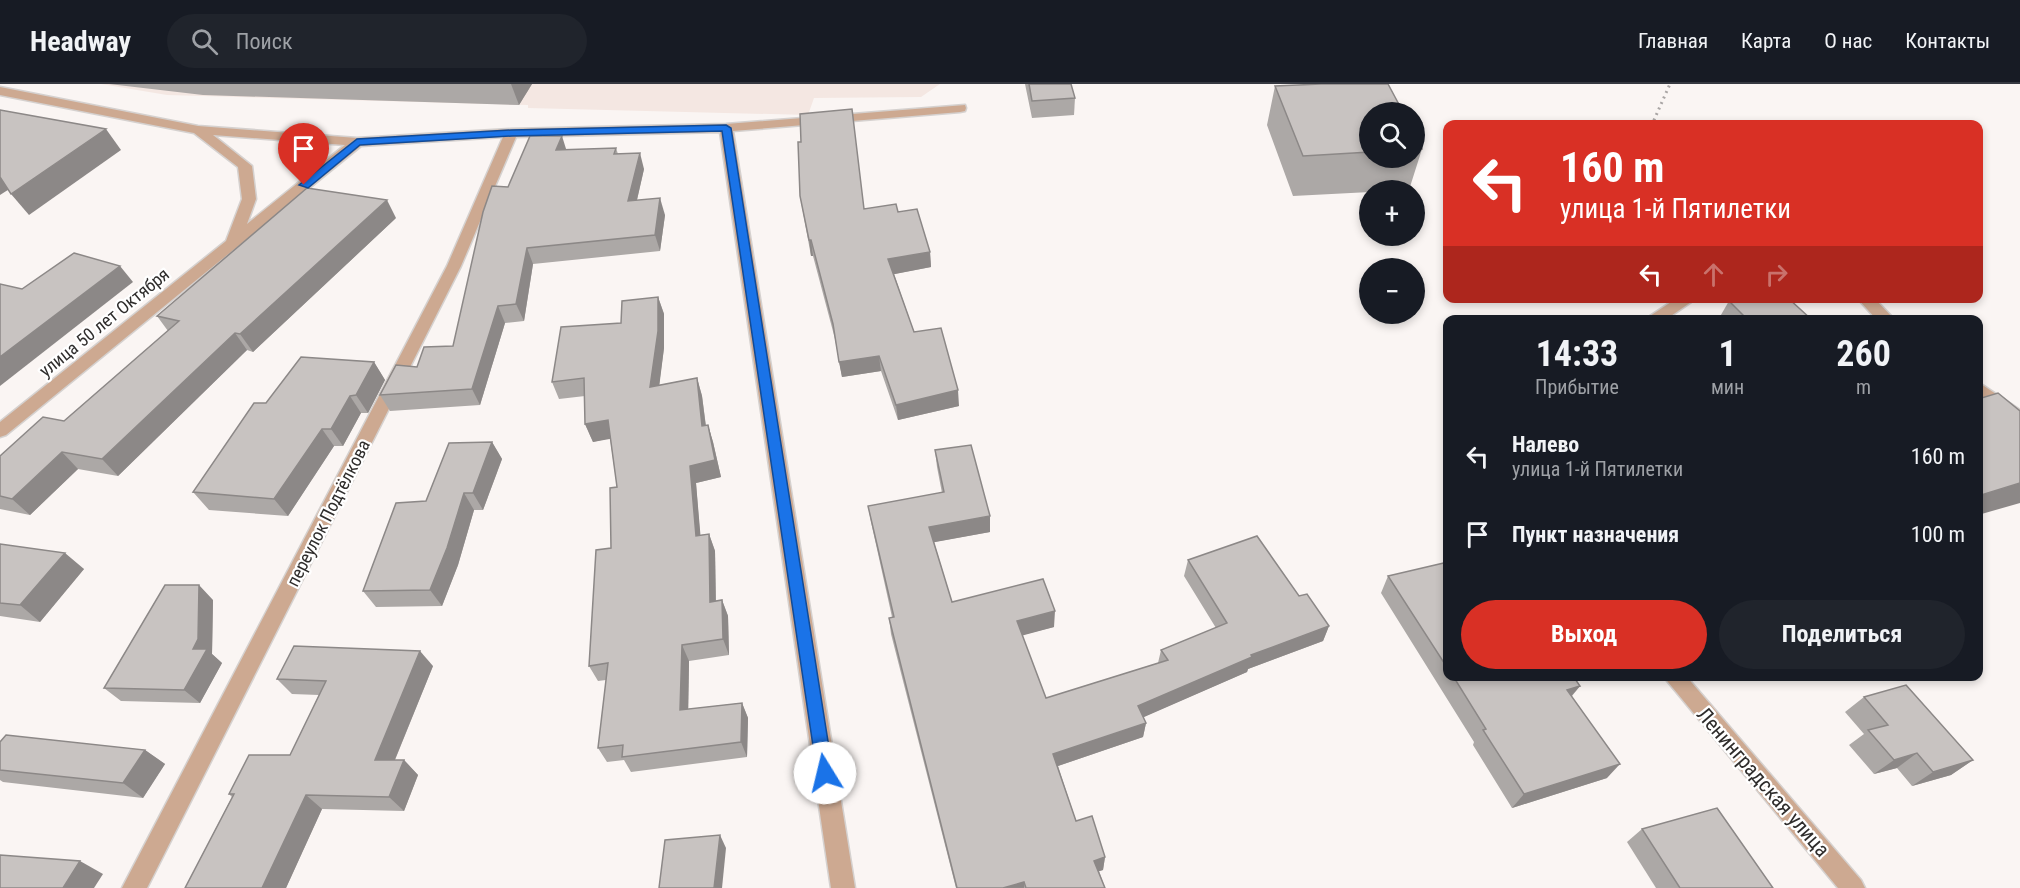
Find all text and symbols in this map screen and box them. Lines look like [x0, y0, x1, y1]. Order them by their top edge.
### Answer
search box [167, 14, 587, 68]
text: Headway [30, 25, 131, 58]
icon: search [188, 25, 221, 58]
text: Поиск [236, 29, 292, 54]
text: Главная [1638, 29, 1708, 53]
text: Карта [1741, 29, 1791, 53]
text: О нас [1824, 29, 1872, 53]
text: Контакты [1905, 29, 1990, 53]
map controls [1359, 102, 1425, 324]
button: search [1359, 102, 1425, 168]
pin [278, 123, 329, 185]
icon: arrive [287, 132, 320, 165]
text: 160 m [1560, 143, 1665, 192]
icon: left [1461, 144, 1539, 222]
button: + [1359, 180, 1425, 246]
text: улица 1-й Пятилетки [1560, 193, 1791, 225]
button: − [1359, 258, 1425, 324]
icon: left [1634, 258, 1667, 291]
icon: ahead [1697, 258, 1730, 291]
icon: right [1760, 258, 1793, 291]
street label: улица 50 лет Октября [35, 263, 173, 381]
text: 14:33 [1536, 333, 1618, 375]
text: 1 [1718, 333, 1737, 375]
text: 260 [1836, 333, 1891, 375]
text: Прибытие [1535, 375, 1619, 399]
text: мин [1711, 375, 1744, 399]
text: m [1856, 375, 1871, 399]
text: Налево [1512, 432, 1579, 457]
street label: переулок Подтёлкова [282, 436, 374, 590]
icon: left [1461, 440, 1494, 473]
text: 160 m [1911, 444, 1965, 469]
text: улица 1-й Пятилетки [1512, 457, 1683, 481]
icon: arrive [1461, 518, 1494, 551]
text: Пункт назначения [1512, 522, 1679, 547]
text: 100 m [1911, 522, 1965, 547]
button: Выход [1461, 600, 1707, 669]
button: Поделиться [1719, 600, 1965, 669]
street label: Ленинградская улица [1692, 702, 1834, 862]
position arrow [793, 741, 857, 805]

